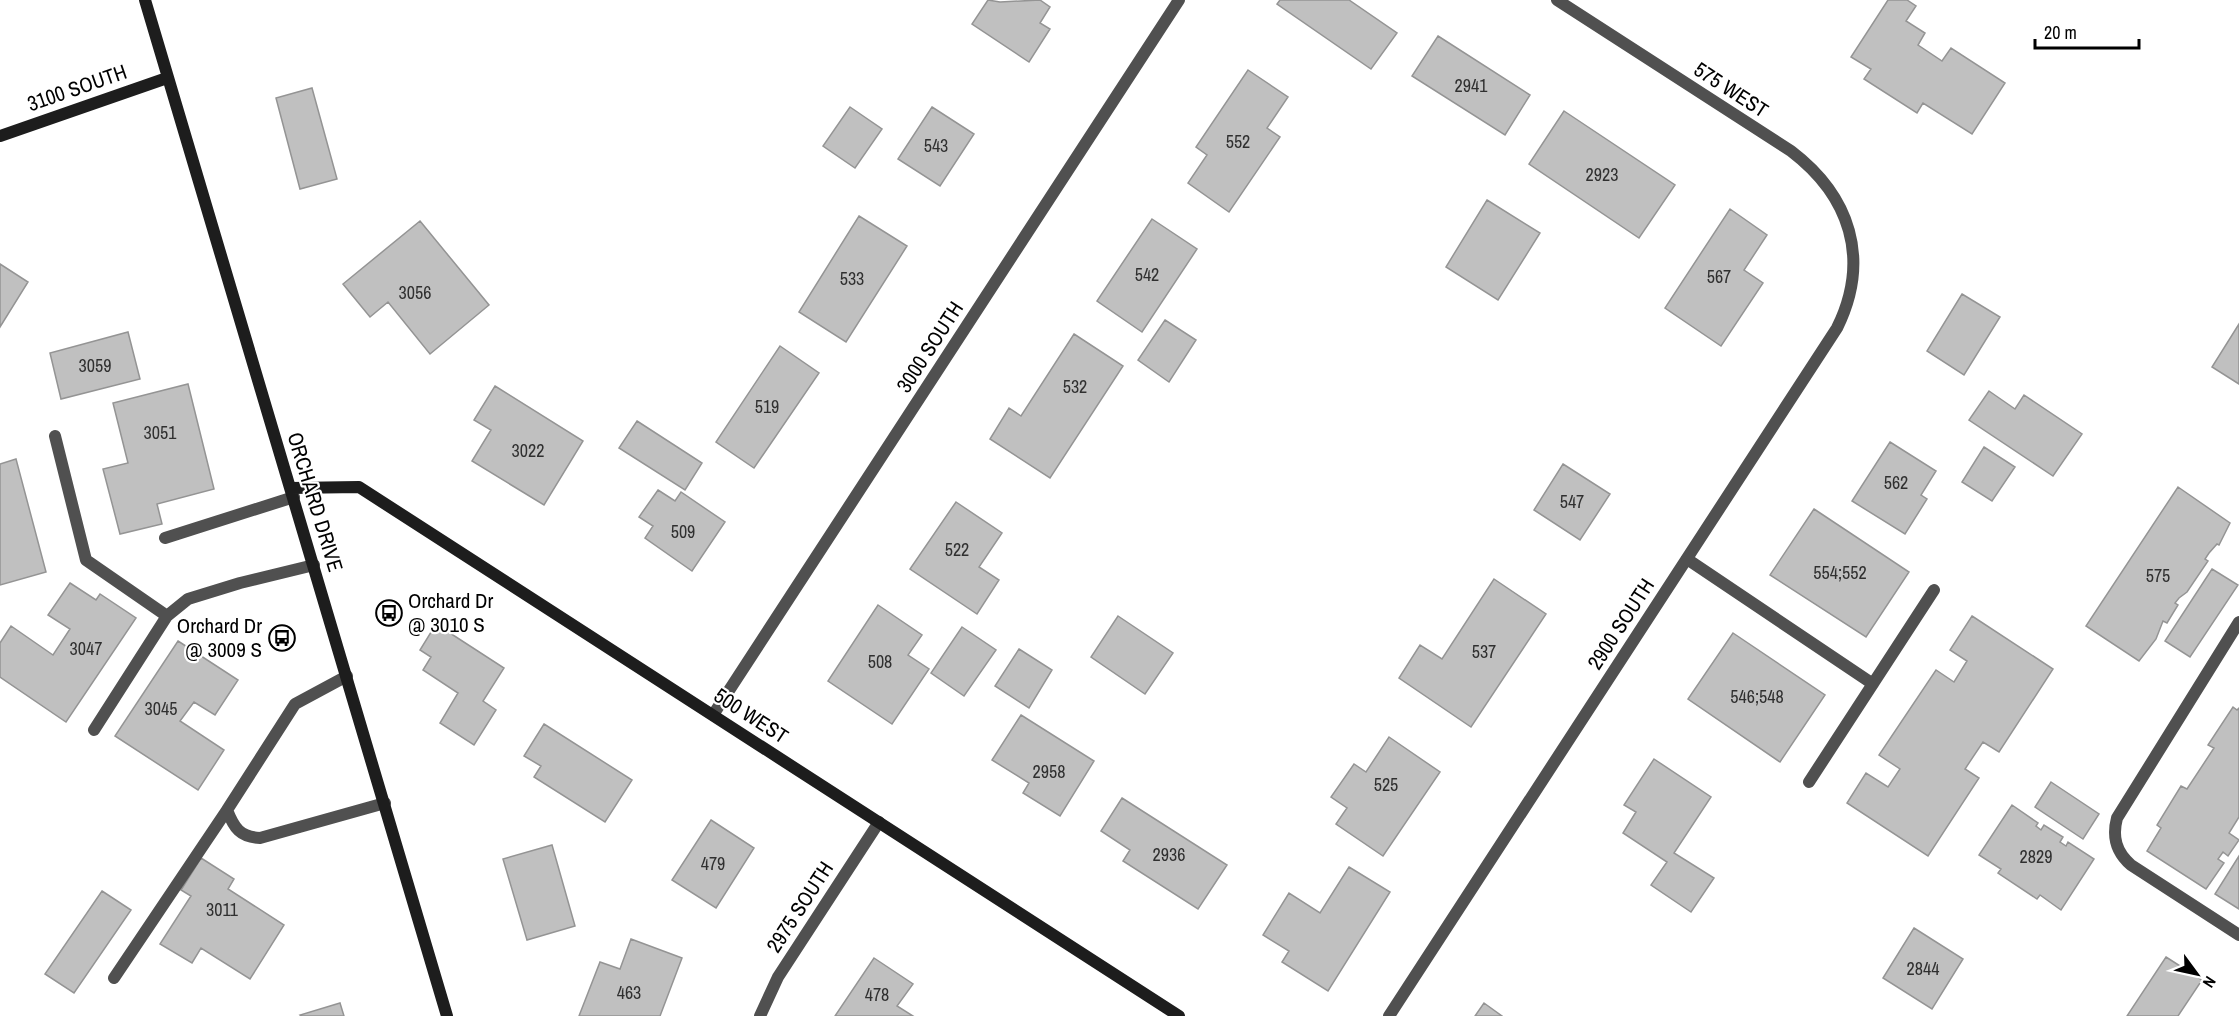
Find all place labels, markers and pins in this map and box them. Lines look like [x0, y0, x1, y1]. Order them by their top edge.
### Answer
place label: Orchard Dr @ 3010 S [408, 586, 493, 639]
bus stop icon: Orchard Dr @ 3010 S [374, 598, 404, 628]
place label: Orchard Dr @ 3009 S [177, 611, 262, 664]
bus stop icon: Orchard Dr @ 3009 S [267, 623, 297, 653]

